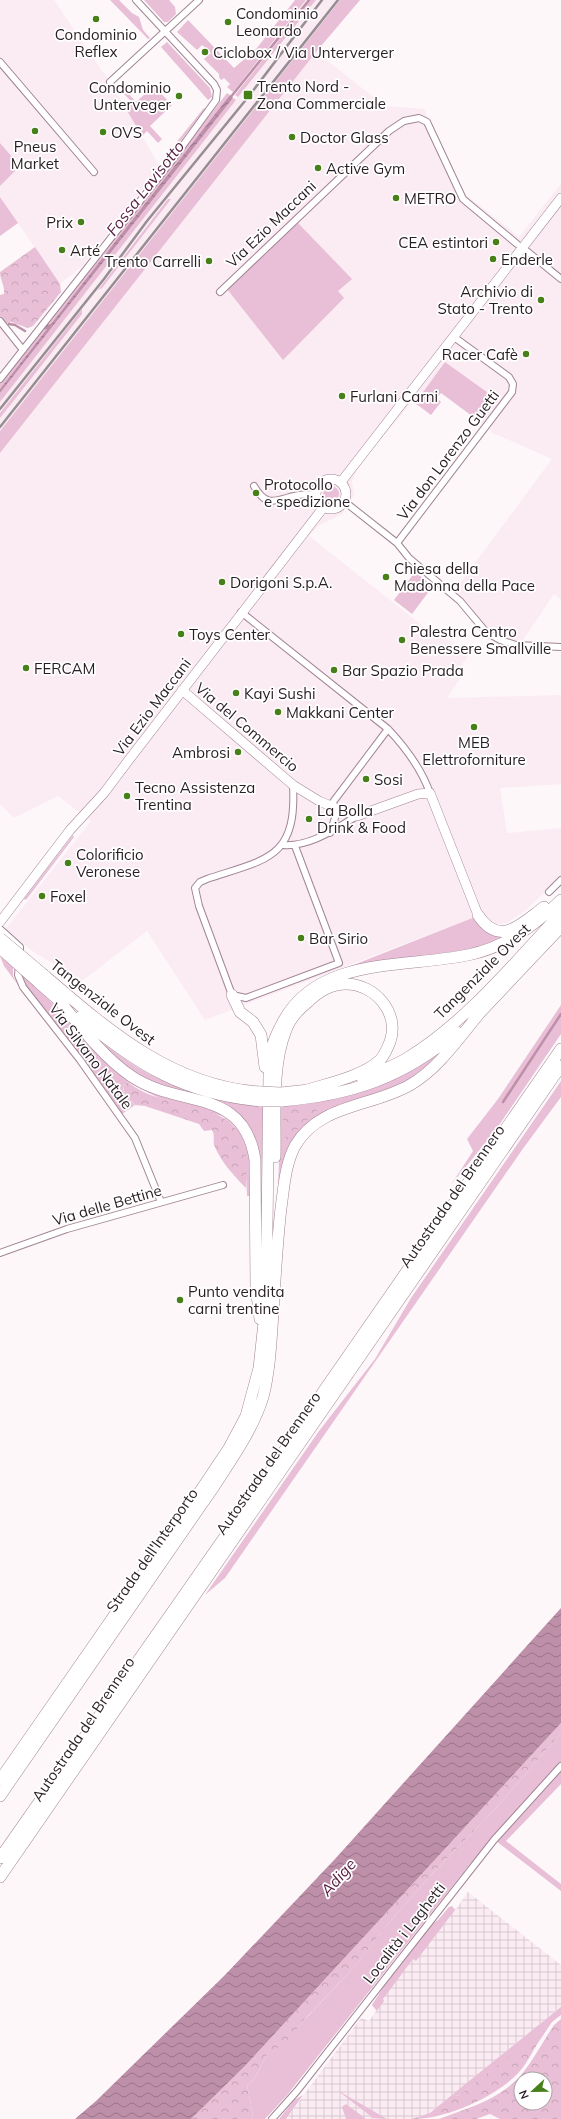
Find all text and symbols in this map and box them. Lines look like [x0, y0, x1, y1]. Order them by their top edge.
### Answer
place label: Condominio Leonardo [236, 4, 318, 40]
marker: Condominio Reflex [91, 14, 101, 24]
marker: Condominio Leonardo [223, 17, 233, 27]
place label: Condominio Reflex [55, 25, 137, 61]
place label: Ciclobox / Via Unterverger [213, 43, 394, 62]
marker: Ciclobox / Via Unterverger [200, 47, 210, 57]
place label: Trento Nord - Zona Commerciale [257, 77, 386, 113]
place label: Condominio Unterveger [89, 78, 172, 114]
marker: Trento Nord - Zona Commerciale [242, 89, 254, 101]
marker: Condominio Unterveger [174, 91, 184, 101]
place label: OVS [111, 123, 142, 142]
marker: Pneus Market [30, 126, 40, 136]
marker: OVS [98, 127, 108, 137]
place label: Doctor Glass [300, 128, 389, 147]
marker: Doctor Glass [287, 132, 297, 142]
place label: Pneus Market [11, 137, 59, 173]
water label: Fossa Lavisotto [102, 137, 188, 239]
place label: Active Gym [326, 159, 405, 178]
marker: Active Gym [313, 163, 323, 173]
street label: Via Ezio Maccani [222, 176, 320, 272]
place label: METRO [404, 189, 456, 208]
marker: METRO [391, 193, 401, 203]
place label: Prix [46, 213, 73, 232]
marker: Prix [76, 217, 86, 227]
place label: CEA estintori [398, 233, 488, 252]
marker: CEA estintori [491, 237, 501, 247]
place label: Arté [70, 241, 100, 260]
marker: Arté [57, 245, 67, 255]
place label: Enderle [501, 250, 553, 269]
place label: Trento Carrelli [104, 252, 201, 271]
marker: Enderle [488, 254, 498, 264]
marker: Trento Carrelli [204, 256, 214, 266]
place label: Archivio di Stato - Trento [437, 282, 533, 318]
marker: Archivio di Stato - Trento [536, 295, 546, 305]
place label: Racer Cafè [442, 345, 518, 364]
marker: Racer Cafè [521, 349, 531, 359]
street label: Via don Lorenzo Guetti [393, 386, 503, 524]
place label: Furlani Carni [350, 387, 438, 406]
marker: Furlani Carni [337, 391, 347, 401]
place label: Protocollo e spedizione [264, 475, 350, 511]
marker: Protocollo e spedizione [251, 488, 261, 498]
place label: Chiesa della Madonna della Pace [394, 559, 535, 595]
marker: Chiesa della Madonna della Pace [381, 572, 391, 582]
place label: Dorigoni S.p.A. [230, 573, 332, 592]
marker: Dorigoni S.p.A. [217, 577, 227, 587]
place label: Palestra Centro Benessere Smallville [410, 622, 551, 658]
place label: Toys Center [189, 625, 271, 644]
marker: Toys Center [176, 629, 186, 639]
marker: Palestra Centro Benessere Smallville [397, 635, 407, 645]
street label: Via Ezio Maccani [109, 654, 195, 760]
place label: FERCAM [34, 659, 95, 678]
place label: Bar Spazio Prada [342, 661, 464, 680]
marker: FERCAM [21, 663, 31, 673]
marker: Bar Spazio Prada [329, 665, 339, 675]
street label: Via del Commercio [191, 678, 303, 776]
place label: Kayi Sushi [244, 684, 316, 703]
marker: Kayi Sushi [231, 688, 241, 698]
place label: Makkani Center [286, 703, 395, 722]
marker: Makkani Center [273, 707, 283, 717]
marker: MEB Elettroforniture [469, 722, 479, 732]
place label: MEB Elettroforniture [422, 733, 526, 769]
place label: Ambrosi [172, 743, 230, 762]
marker: Ambrosi [233, 747, 243, 757]
place label: Sosi [374, 770, 403, 789]
marker: Sosi [361, 774, 371, 784]
place label: Tecno Assistenza Trentina [135, 778, 255, 814]
marker: Tecno Assistenza Trentina [122, 791, 132, 801]
place label: La Bolla Drink & Food [317, 801, 406, 837]
marker: La Bolla Drink & Food [304, 814, 314, 824]
place label: Colorificio Veronese [76, 845, 144, 881]
marker: Colorificio Veronese [63, 858, 73, 868]
place label: Foxel [50, 887, 86, 906]
marker: Foxel [37, 891, 47, 901]
street label: Tangenziale Ovest [430, 919, 534, 1023]
place label: Bar Sirio [309, 929, 368, 948]
marker: Bar Sirio [296, 933, 306, 943]
street label: Tangenziale Ovest [47, 955, 159, 1049]
street label: Via Silvano Natale [45, 999, 137, 1113]
street label: Autostrada del Brennero [395, 1121, 509, 1271]
street label: Via delle Bettine [50, 1180, 164, 1230]
place label: Punto vendita carni trentine [188, 1282, 284, 1318]
marker: Punto vendita carni trentine [175, 1295, 185, 1305]
street label: Autostrada del Brennero [211, 1388, 325, 1538]
street label: Strada dell'Interporto [102, 1484, 202, 1616]
street label: Autostrada del Brennero [27, 1653, 139, 1805]
water label: Adige [315, 1854, 360, 1901]
street label: Località i Laghetti [359, 1879, 449, 1987]
north arrow [513, 2071, 553, 2111]
text: N [516, 2088, 532, 2101]

